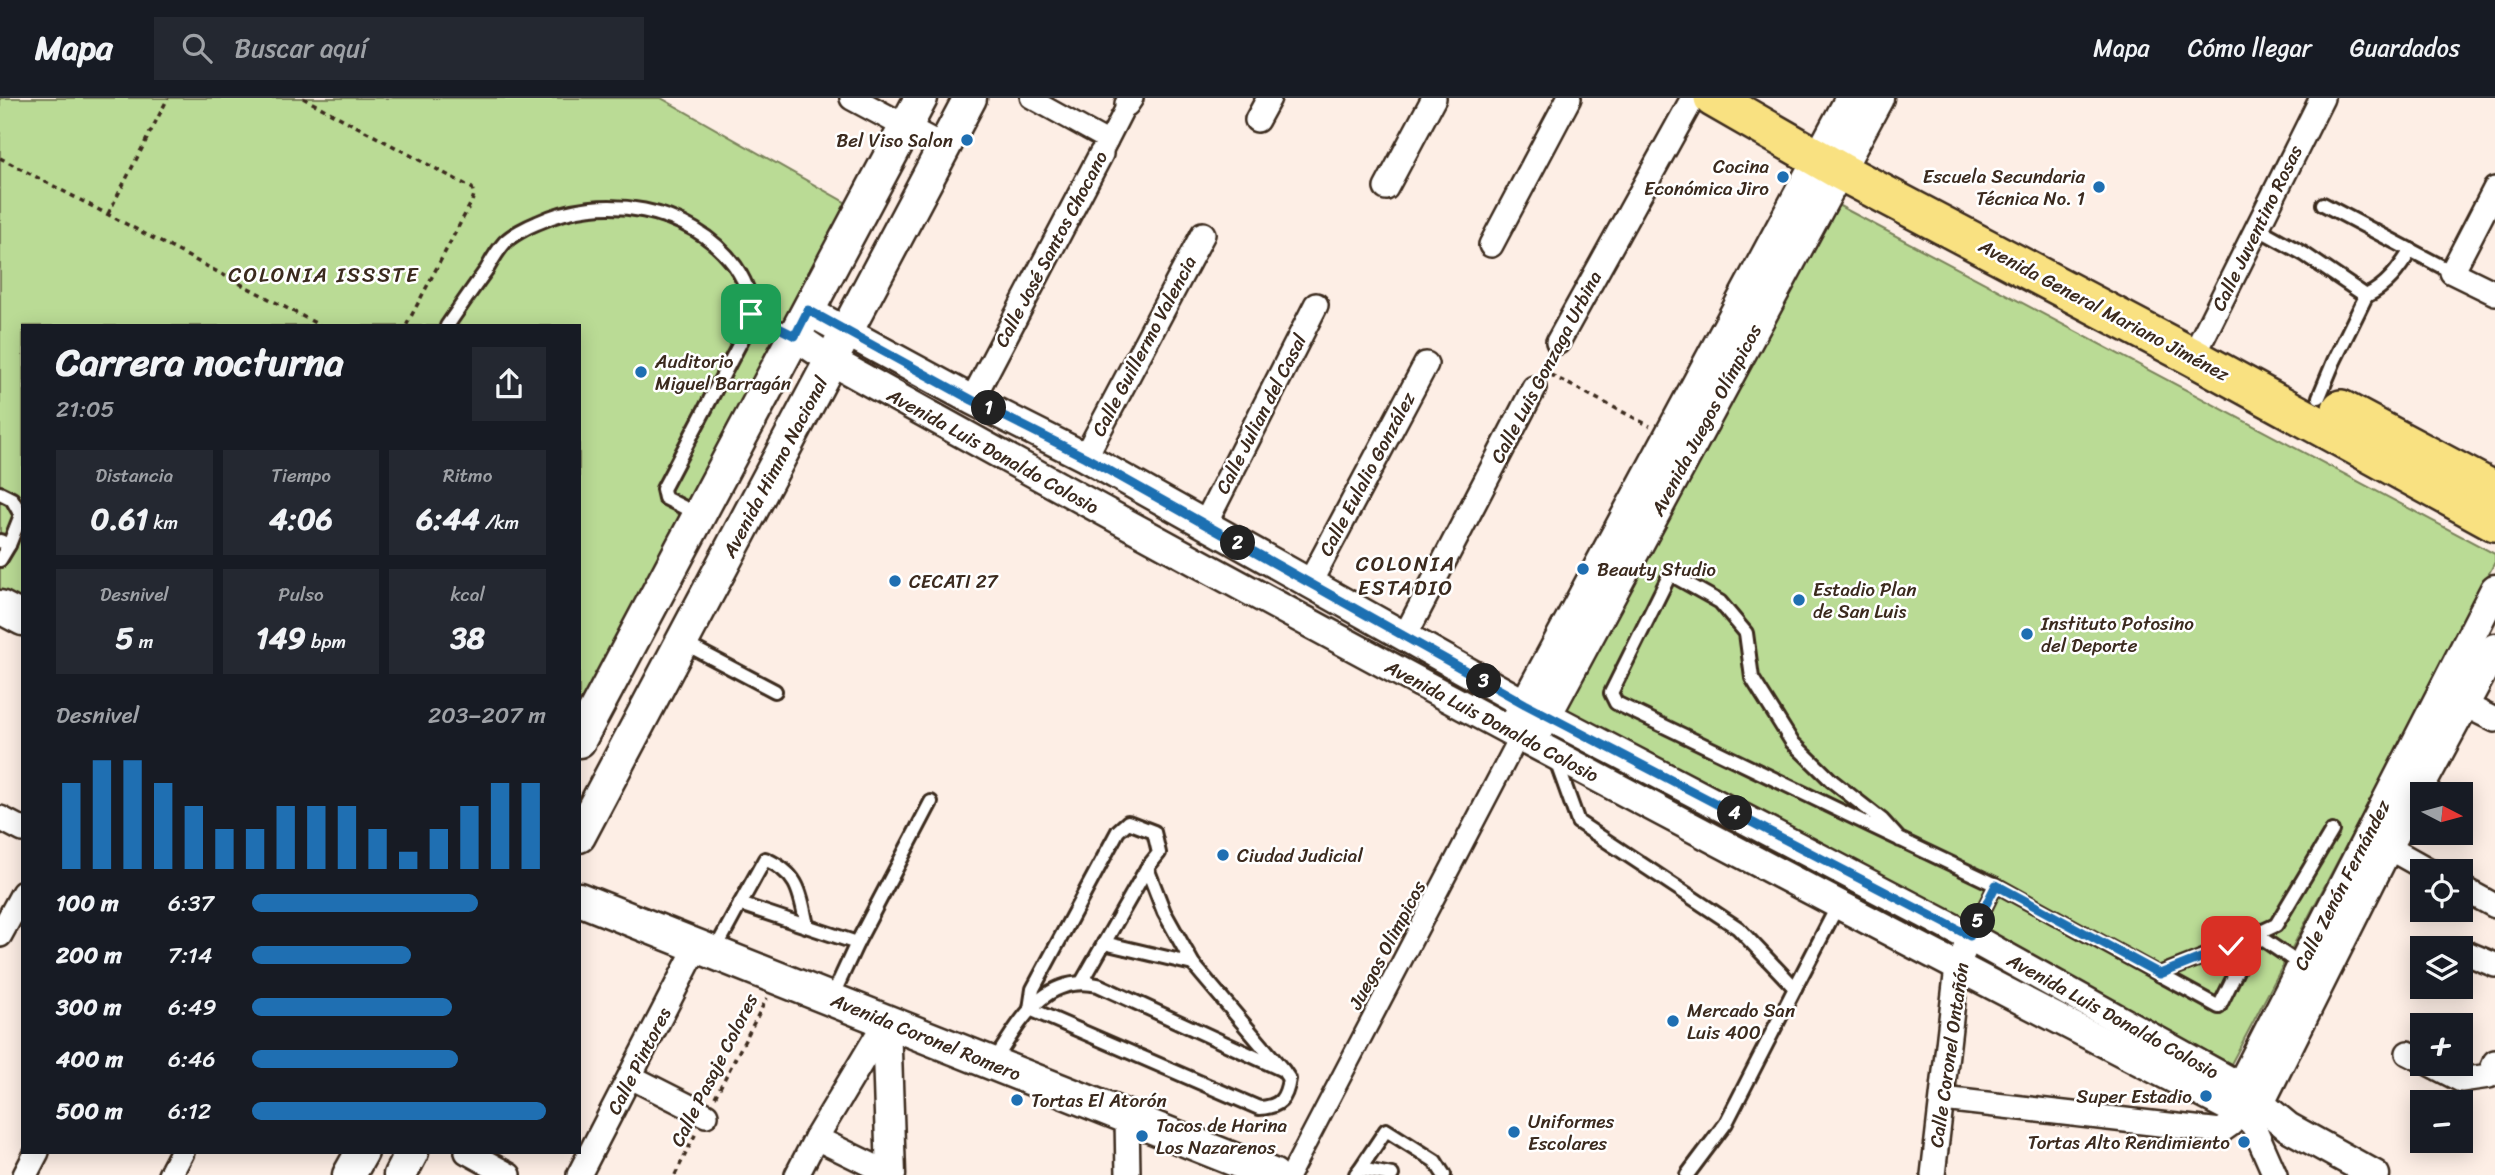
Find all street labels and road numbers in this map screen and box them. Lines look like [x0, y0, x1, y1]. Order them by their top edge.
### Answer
street label: Calle Juventino Rosas [2202, 139, 2312, 317]
street label: Calle José Santos Chocano [985, 144, 1117, 353]
street label: Avenida General Mariano Jiménez [1972, 229, 2236, 391]
street label: Calle Guillermo Valencia [1082, 249, 1206, 442]
street label: Calle Luis Gonzaga Urbina [1481, 264, 1611, 469]
street label: Avenida Juegos Olímpicos [1641, 318, 1771, 523]
street label: Calle Julian del Casal [1206, 328, 1316, 500]
street label: Avenida Himno Nacional [713, 370, 837, 565]
street label: Avenida Luis Donaldo Colosio [880, 378, 1105, 523]
street label: Calle Eulalio González [1310, 385, 1425, 562]
street label: Avenida Luis Donaldo Colosio [1378, 650, 1605, 791]
street label: Calle Zenón Fernández [2285, 793, 2400, 976]
street label: Juegos Olimpicos [1339, 874, 1435, 1016]
street label: Avenida Luis Donaldo Colosio [2000, 943, 2225, 1088]
street label: Calle Coronel Ontañón [1920, 960, 1978, 1150]
street label: Avenida Coronel Romero [825, 983, 1026, 1090]
street label: Calle Pasaje Colores [661, 987, 767, 1153]
street label: Calle Pintores [598, 1001, 680, 1121]

